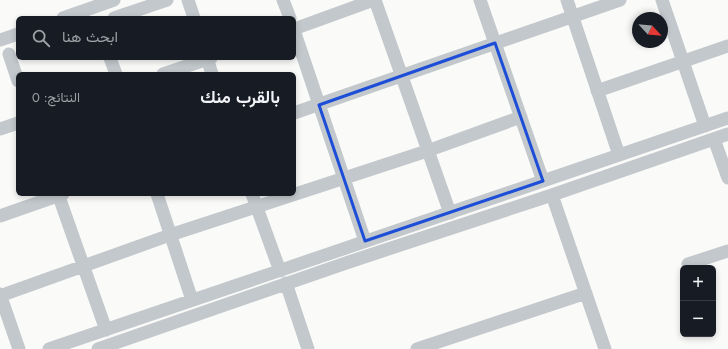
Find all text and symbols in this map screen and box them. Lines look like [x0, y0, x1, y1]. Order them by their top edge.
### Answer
north arrow [632, 12, 668, 48]
search box [16, 16, 296, 60]
text: ابحث هنا [62, 26, 118, 48]
icon: search [30, 27, 52, 49]
text: بالقرب منك [200, 85, 280, 109]
text: النتائج: 0 [32, 88, 80, 107]
map controls [680, 265, 716, 337]
button: + [680, 265, 716, 301]
button: − [680, 301, 716, 337]

